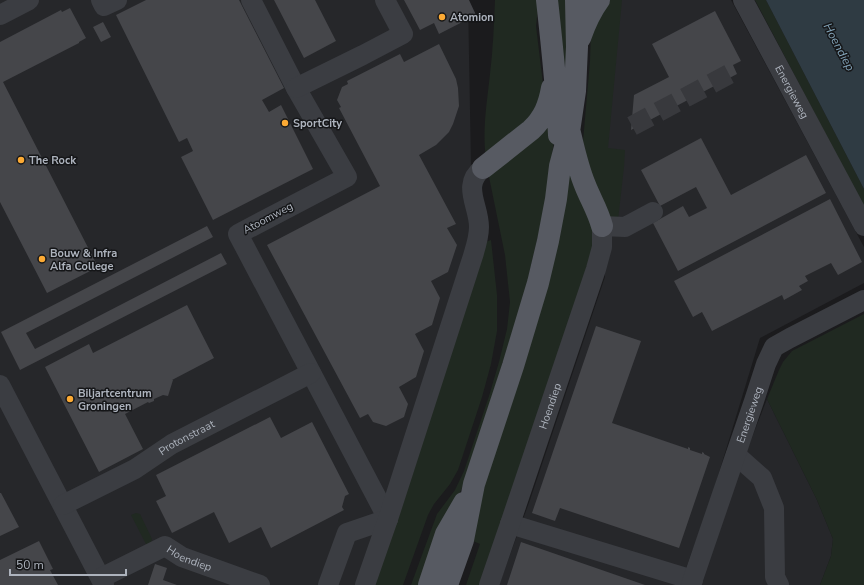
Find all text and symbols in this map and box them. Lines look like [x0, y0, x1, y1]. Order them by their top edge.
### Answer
place label: Atomion [450, 10, 494, 25]
marker: Atomion [437, 12, 447, 22]
water label: Hoendiep [820, 20, 858, 74]
street label: Energieweg [772, 62, 813, 121]
place label: SportCity [293, 116, 342, 131]
marker: SportCity [280, 118, 290, 128]
place label: The Rock [29, 153, 77, 168]
marker: The Rock [16, 155, 26, 165]
street label: Atoomweg [240, 199, 296, 237]
place label: Bouw & Infra Alfa College [50, 246, 117, 274]
marker: Bouw & Infra Alfa College [37, 254, 47, 264]
street label: Hoendiep [535, 381, 565, 431]
street label: Energieweg [733, 385, 766, 445]
place label: Biljartcentrum Groningen [78, 386, 152, 414]
marker: Biljartcentrum Groningen [65, 394, 75, 404]
street label: Protonstraat [155, 416, 217, 459]
street label: Hoendiep [164, 542, 214, 575]
scale bar [10, 551, 126, 577]
text: 50 m [16, 557, 44, 573]

